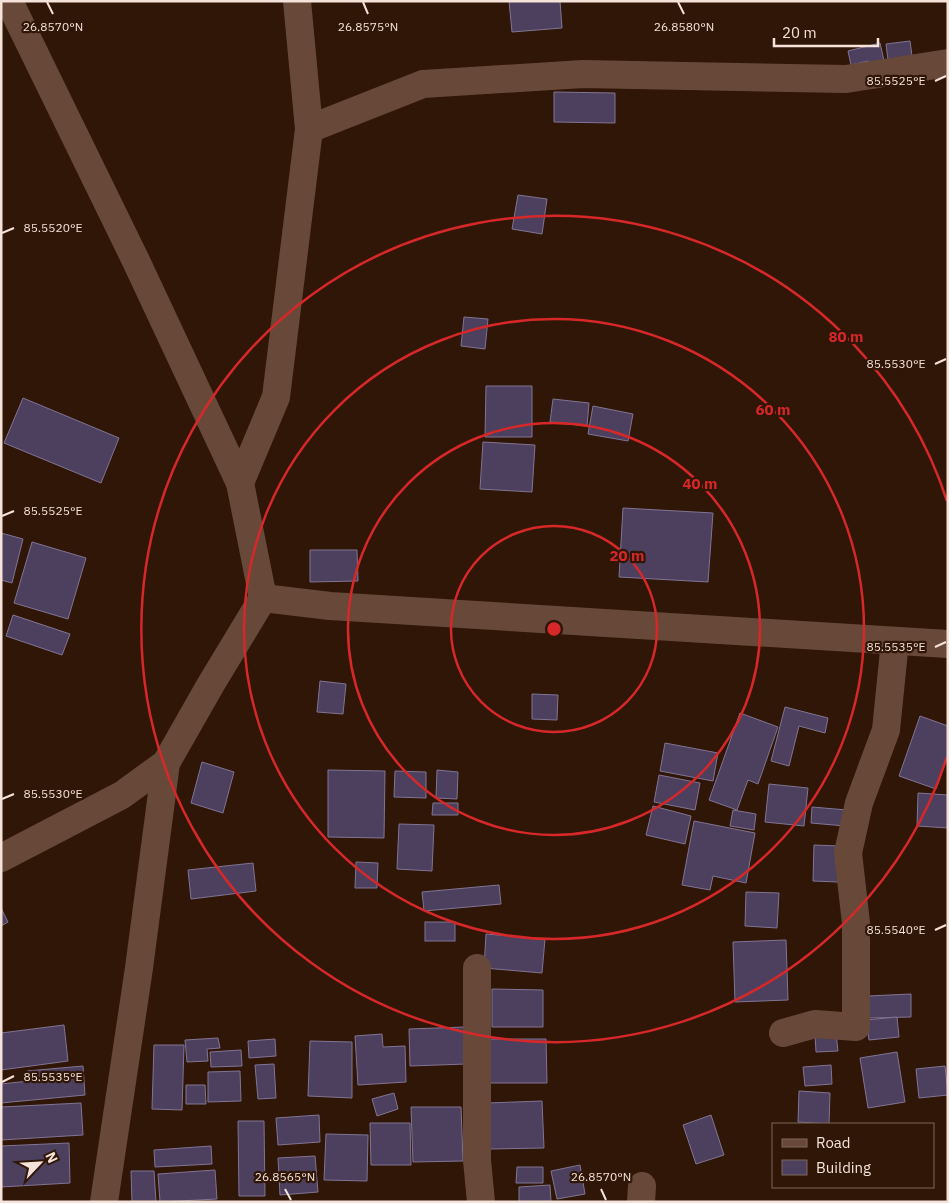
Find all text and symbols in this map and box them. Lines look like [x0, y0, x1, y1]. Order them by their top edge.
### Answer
scale bar [774, 15, 878, 47]
text: 26.8570°N [23, 19, 83, 34]
text: 26.8575°N [338, 19, 398, 34]
text: 26.8580°N [654, 19, 714, 34]
text: 20 m [782, 23, 817, 42]
text: 85.5525°E [866, 73, 926, 88]
text: 85.5520°E [23, 220, 83, 235]
text: 80 m [829, 327, 863, 346]
text: 85.5530°E [866, 356, 926, 371]
text: 60 m [756, 400, 790, 419]
text: 40 m [683, 474, 717, 493]
text: 85.5525°E [23, 503, 83, 518]
text: 20 m [610, 546, 644, 565]
centre of rings [545, 620, 563, 638]
text: 85.5535°E [866, 639, 926, 654]
text: 85.5530°E [23, 786, 83, 801]
text: 85.5540°E [866, 922, 926, 937]
text: 85.5535°E [23, 1069, 83, 1084]
legend [772, 1123, 934, 1188]
text: Road [816, 1133, 851, 1152]
north arrow [15, 1138, 65, 1188]
text: N [41, 1149, 62, 1166]
text: Building [816, 1158, 871, 1177]
text: 26.8565°N [255, 1169, 315, 1184]
text: 26.8570°N [571, 1169, 631, 1184]

